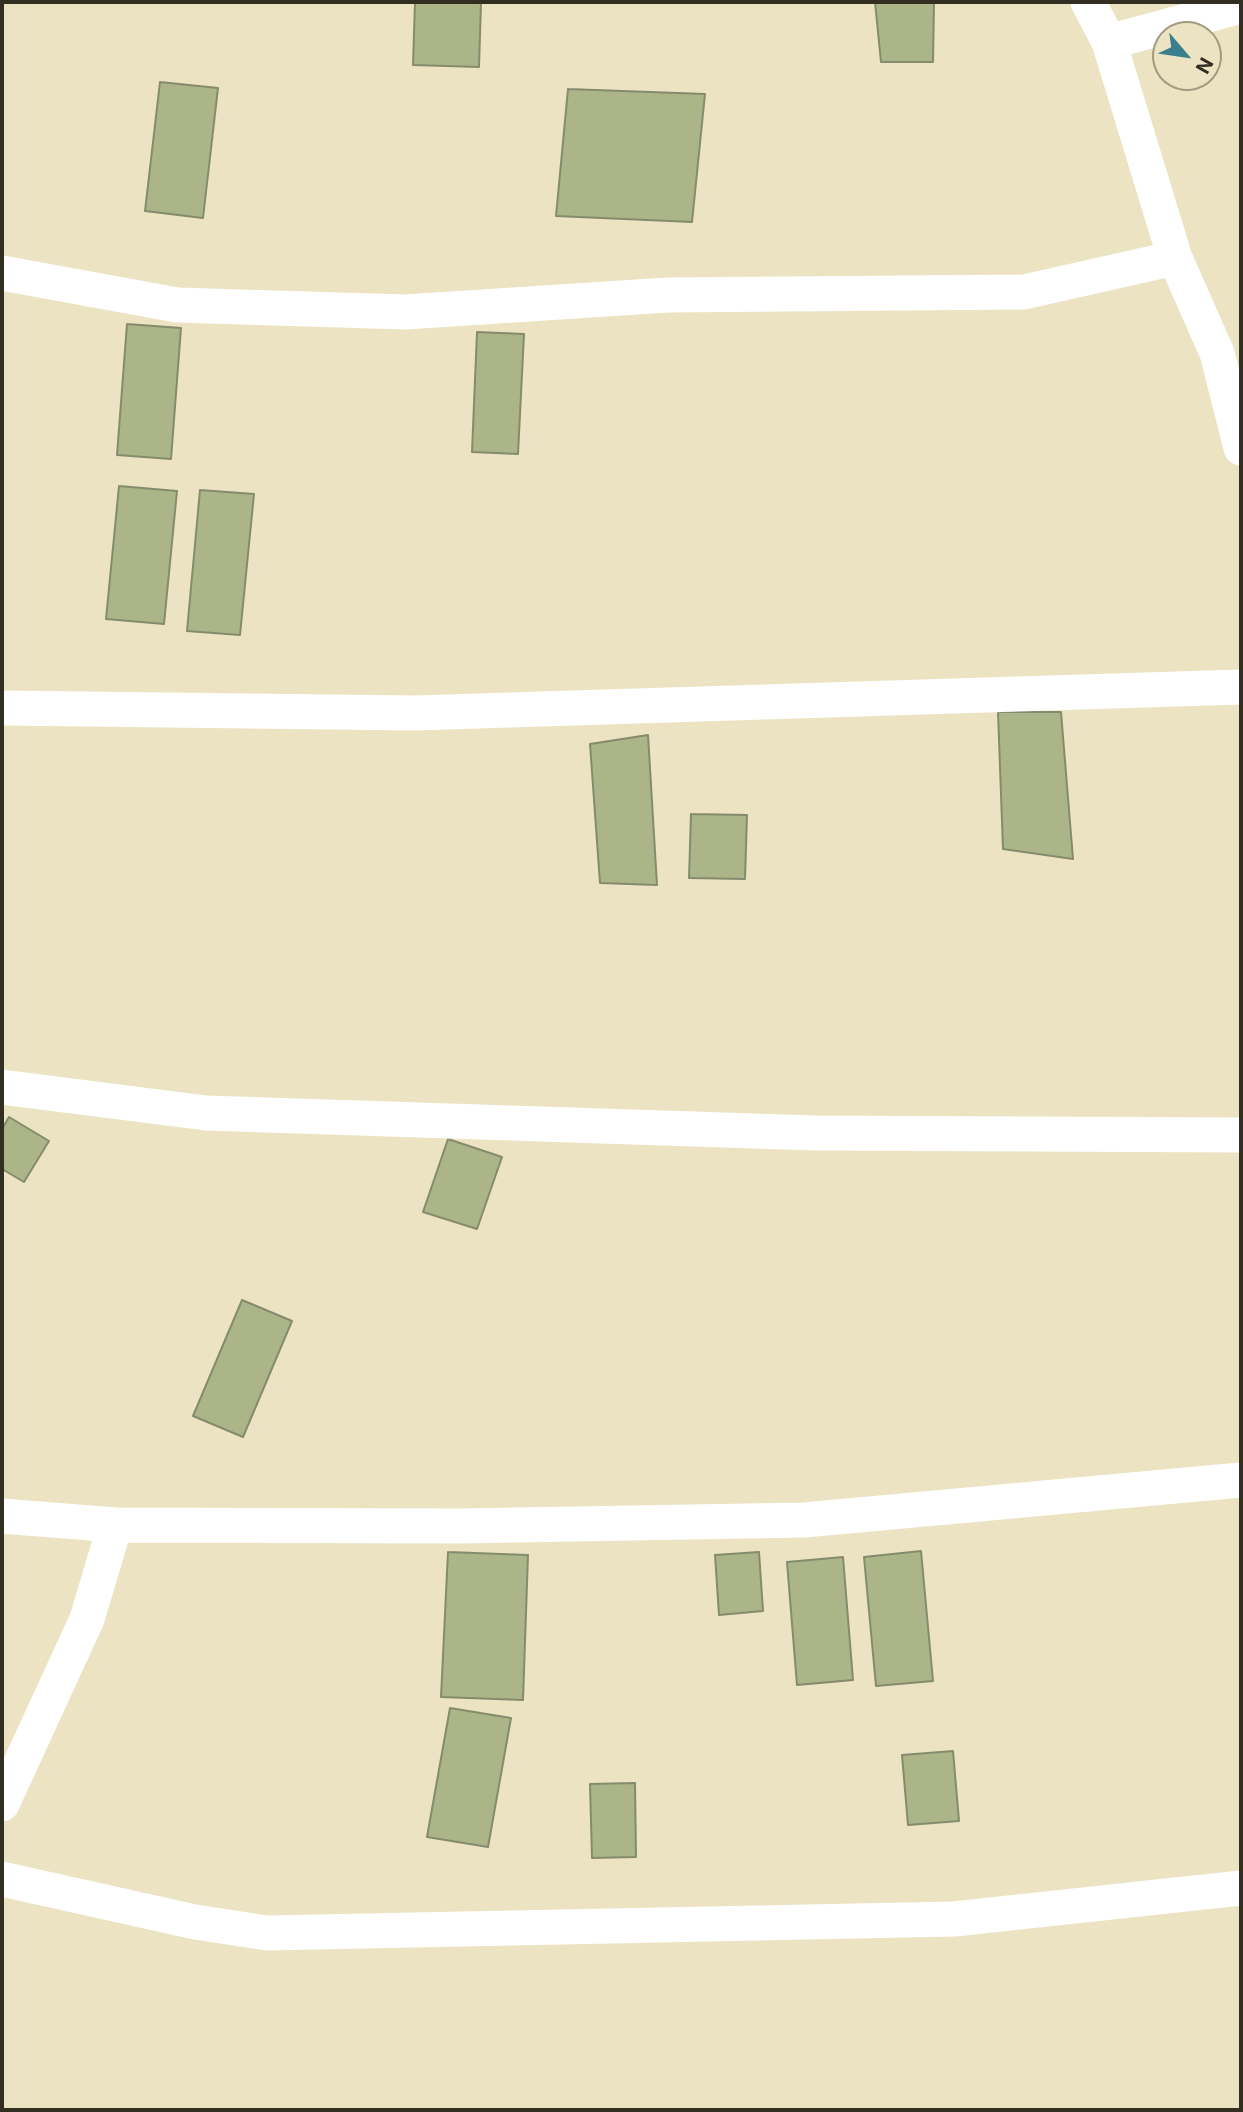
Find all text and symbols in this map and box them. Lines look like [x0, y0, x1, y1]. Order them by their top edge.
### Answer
north arrow [1152, 21, 1222, 91]
text: N [1190, 54, 1218, 77]

